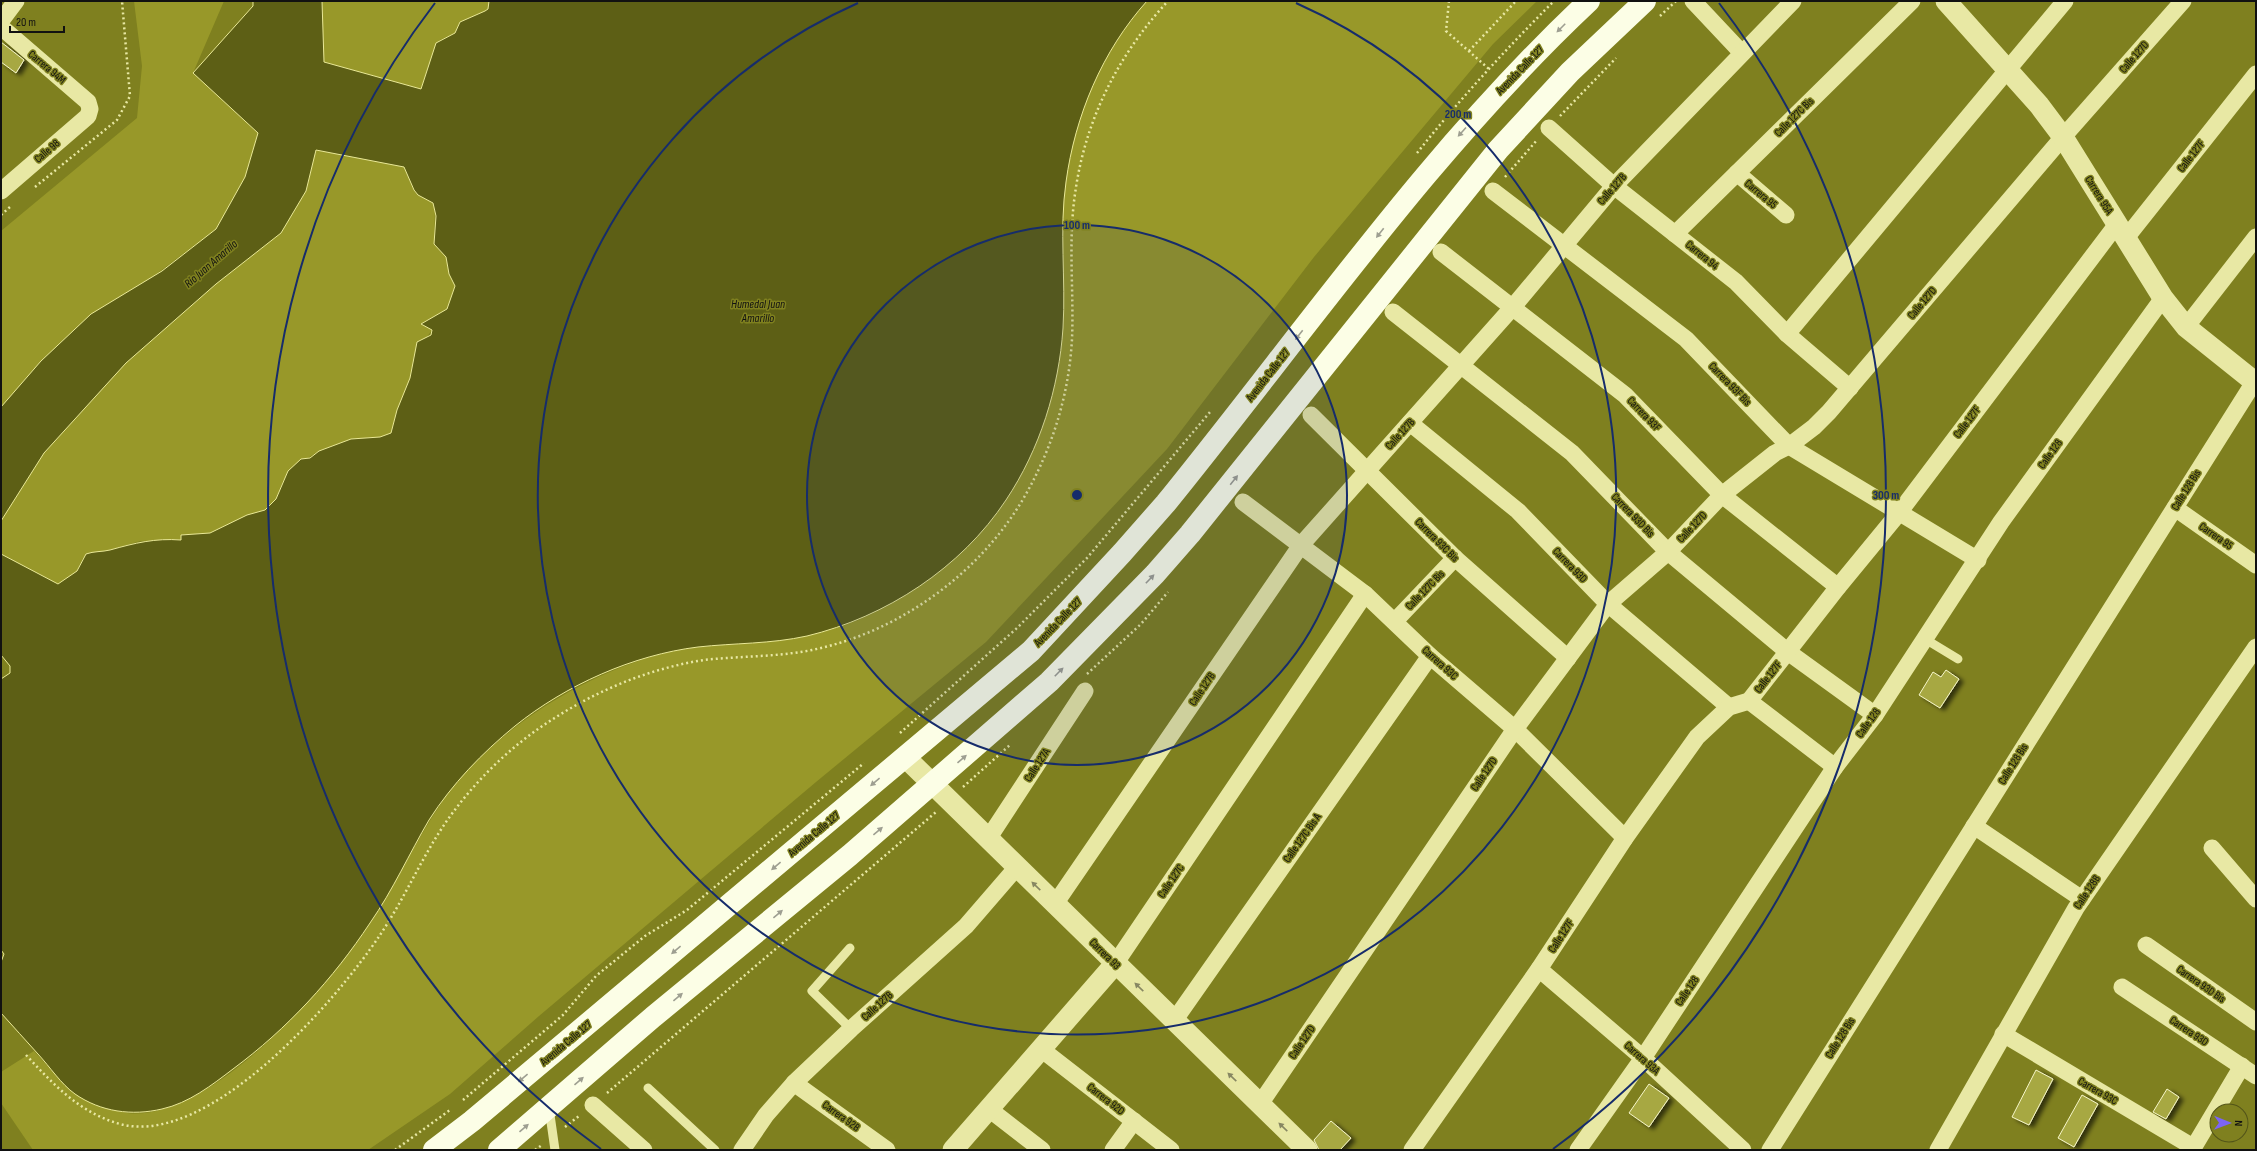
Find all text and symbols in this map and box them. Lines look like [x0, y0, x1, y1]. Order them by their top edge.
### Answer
scale bar [10, 8, 64, 34]
text: 20 m [16, 15, 36, 30]
one-way arrow [1556, 23, 1566, 33]
street label: Calle 127D [2117, 38, 2151, 76]
street label: Avenida Calle 127 [1493, 42, 1547, 98]
street label: Carrera 94M [26, 48, 68, 86]
street label: Calle 127C Bis [1772, 95, 1816, 139]
text: 200 m [1445, 107, 1471, 122]
one-way arrow [1457, 127, 1466, 137]
street label: Calle 98 [32, 136, 62, 166]
street label: Calle 127F [2174, 137, 2208, 175]
street label: Calle 127B [1595, 170, 1629, 207]
street label: Carrera 95A [2082, 173, 2116, 217]
street label: Carrera 95 [1742, 177, 1780, 211]
text: 100 m [1064, 218, 1090, 233]
one-way arrow [1375, 227, 1384, 238]
water label: Río Juan Amarillo [181, 237, 241, 291]
street label: Carrera 94 [1683, 238, 1721, 272]
street label: Calle 127D [1905, 284, 1939, 322]
water label: Humedal Juan Amarillo [731, 297, 785, 326]
one-way arrow [1295, 330, 1304, 341]
street label: Avenida Calle 127 [1243, 346, 1293, 405]
street label: Carrera 93F Bis [1706, 360, 1754, 408]
street label: Carrera 93F [1624, 394, 1664, 434]
street label: Calle 127F [1951, 403, 1983, 441]
street label: Calle 127B [1383, 416, 1417, 452]
street label: Calle 128 [2035, 437, 2065, 471]
street label: Calle 128 Bis [2168, 467, 2204, 513]
one-way arrow [1229, 474, 1238, 485]
centre of rings [1070, 488, 1084, 502]
text: 300 m [1873, 488, 1899, 503]
street label: Carrera 93D Bis [1609, 490, 1657, 540]
street label: Calle 127D [1674, 509, 1710, 545]
street label: Carrera 93C Bis [1412, 515, 1462, 565]
street label: Carrera 95 [2197, 520, 2235, 552]
street label: Carrera 93D [1550, 545, 1590, 585]
street label: Calle 127C Bis [1403, 567, 1447, 613]
one-way arrow [1145, 574, 1155, 584]
street label: Avenida Calle 127 [1031, 594, 1085, 650]
street label: Carrera 93C [1419, 644, 1461, 682]
street label: Calle 127F [1751, 658, 1785, 696]
one-way arrow [1054, 667, 1064, 677]
street label: Calle 127B [1186, 670, 1218, 708]
street label: Calle 128 [1853, 706, 1883, 740]
street label: Calle 128 Bis [1995, 741, 2031, 787]
street label: Calle 127A [1021, 746, 1053, 784]
one-way arrow [957, 754, 968, 763]
street label: Calle 127D [1468, 755, 1500, 793]
one-way arrow [870, 778, 881, 787]
street label: Avenida Calle 127 [785, 808, 843, 860]
street label: Calle 127C Bis A [1280, 811, 1324, 865]
one-way arrow [873, 826, 883, 836]
one-way arrow [771, 861, 781, 871]
street label: Calle 127C [1155, 862, 1187, 900]
street label: Calle 128B [2071, 873, 2103, 911]
one-way arrow [1031, 881, 1041, 891]
one-way arrow [772, 910, 783, 918]
street label: Calle 127F [1545, 917, 1577, 955]
street label: Carrera 93 [1087, 936, 1123, 972]
one-way arrow [671, 945, 682, 954]
street label: Carrera 93D Bis [2174, 962, 2228, 1006]
street label: Calle 128 [1672, 974, 1702, 1008]
one-way arrow [1134, 982, 1144, 991]
street label: Calle 127B [859, 989, 895, 1023]
one-way arrow [672, 992, 683, 1001]
street label: Carrera 93D [2167, 1013, 2211, 1049]
street label: Calle 128 Bis [1822, 1015, 1858, 1061]
street label: Avenida Calle 127 [537, 1017, 595, 1069]
street label: Calle 127D [1286, 1023, 1318, 1061]
street label: Carrera 93A [1622, 1039, 1663, 1077]
one-way arrow [1227, 1072, 1237, 1082]
one-way arrow [518, 1074, 529, 1083]
street label: Carrera 93C [2076, 1074, 2120, 1108]
one-way arrow [574, 1077, 583, 1086]
street label: Carrera 92D [1085, 1080, 1127, 1118]
street label: Carrera 92B [820, 1098, 862, 1134]
north arrow [2209, 1103, 2249, 1143]
text: N [2232, 1120, 2245, 1126]
one-way arrow [1278, 1122, 1288, 1132]
one-way arrow [519, 1124, 529, 1133]

